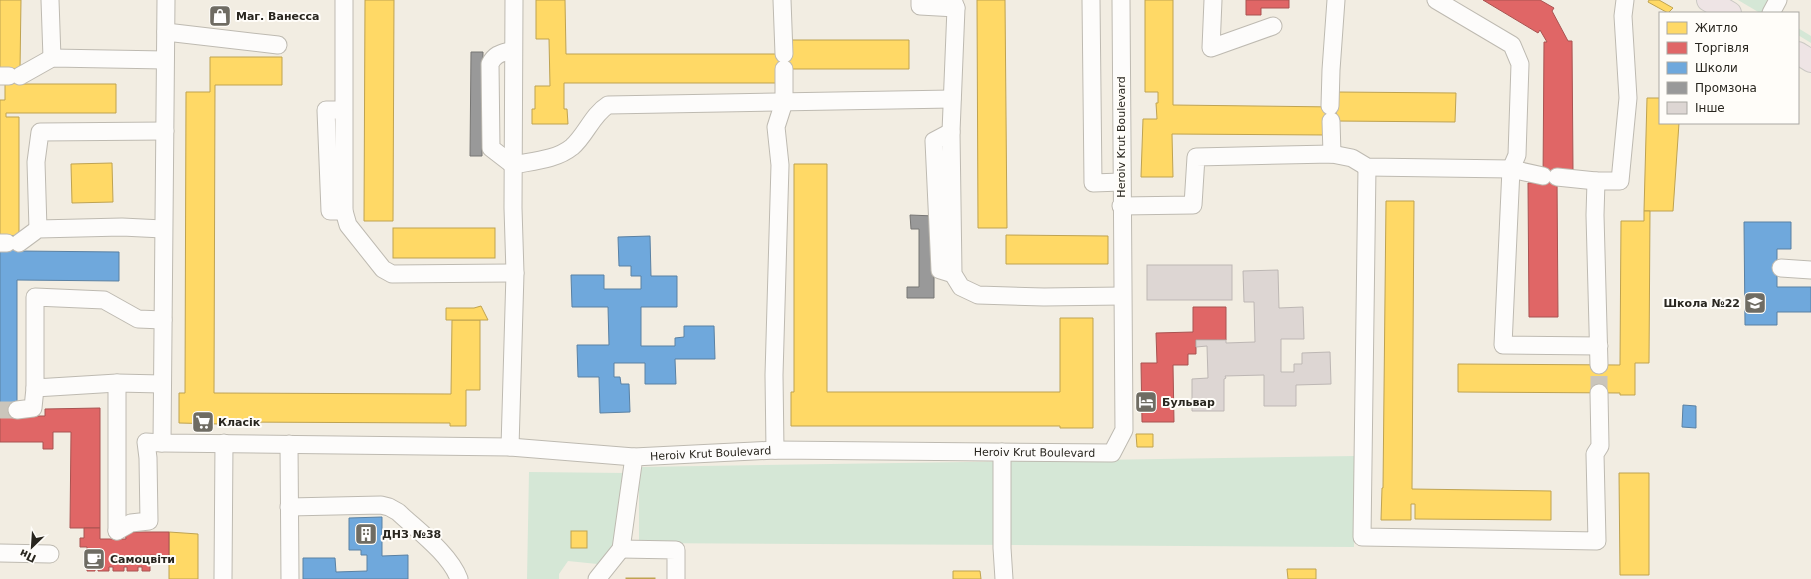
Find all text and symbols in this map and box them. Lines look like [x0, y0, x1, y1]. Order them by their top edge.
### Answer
shop icon: Маг. Ванесса [207, 3, 233, 29]
place label: Маг. Ванесса [236, 10, 319, 23]
legend [1659, 12, 1799, 124]
text: Житло [1695, 21, 1738, 35]
text: Торгівля [1694, 41, 1749, 55]
text: Школи [1695, 61, 1738, 75]
street label: Heroiv Krut Boulevard [1115, 76, 1128, 198]
text: Промзона [1695, 81, 1757, 95]
text: Інше [1695, 101, 1725, 115]
school or university icon: Школа №22 [1742, 290, 1768, 316]
place label: Школа №22 [1664, 297, 1740, 310]
hotel icon: Бульвар [1133, 389, 1159, 415]
place label: Бульвар [1162, 396, 1215, 409]
supermarket icon: Класік [190, 409, 216, 435]
place label: Класік [218, 416, 261, 429]
street label: Heroiv Krut Boulevard [650, 444, 772, 463]
street label: Heroiv Krut Boulevard [974, 446, 1095, 460]
building icon: ДНЗ №38 [353, 521, 379, 547]
north arrow [12, 527, 52, 567]
place label: ДНЗ №38 [382, 528, 441, 541]
text: Пн [18, 546, 38, 565]
cafe icon: Самоцвіти [81, 546, 107, 572]
place label: Самоцвіти [110, 553, 175, 566]

